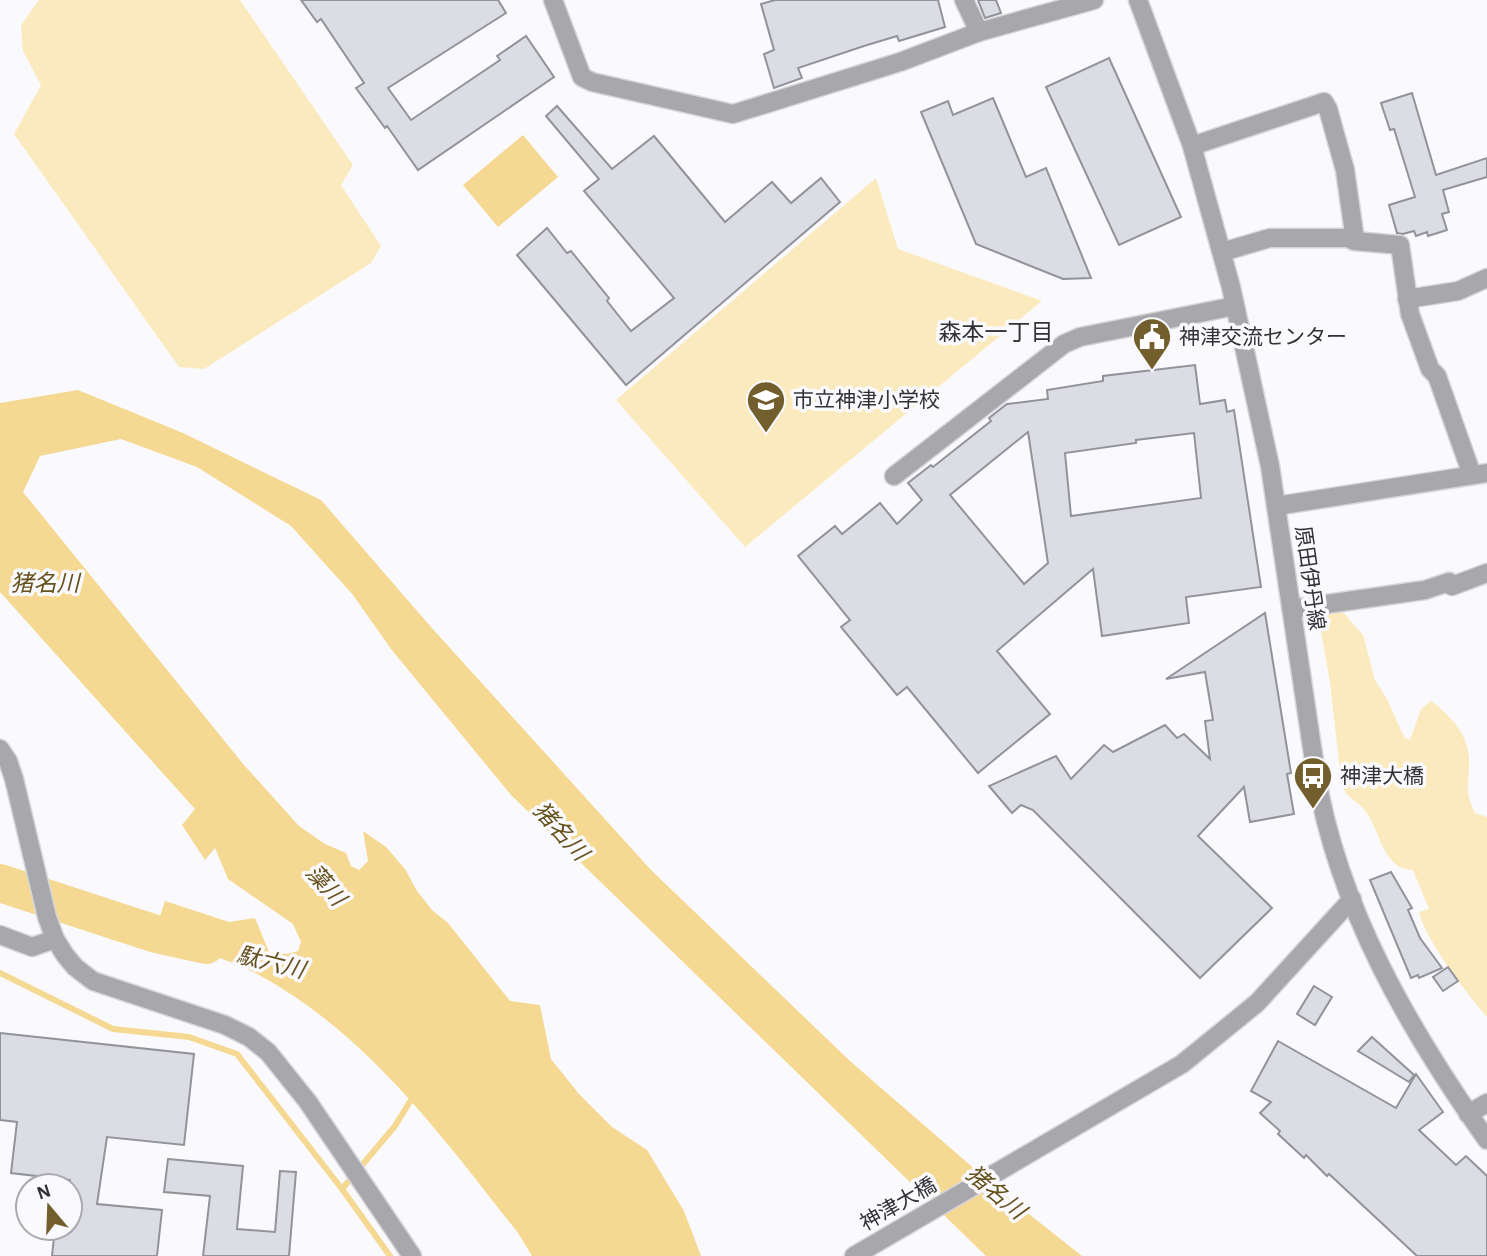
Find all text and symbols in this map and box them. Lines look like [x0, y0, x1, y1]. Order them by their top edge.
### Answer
public building icon: 神津交流センター [1131, 316, 1173, 371]
district label: 森本一丁目 [939, 320, 1054, 345]
place label: 神津交流センター [1179, 326, 1347, 348]
school or university icon: 市立神津小学校 [745, 379, 787, 434]
place label: 市立神津小学校 [793, 389, 940, 411]
street label: 原田伊丹線 [1292, 524, 1328, 632]
water label: 猪名川 [11, 571, 83, 596]
bus stop icon: 神津大橋 [1292, 755, 1334, 810]
place label: 神津大橋 [1340, 765, 1424, 787]
water label: 猪名川 [528, 797, 595, 868]
water label: 藻川 [301, 860, 352, 913]
water label: 駄六川 [234, 942, 310, 984]
water label: 猪名川 [961, 1161, 1032, 1226]
north arrow [14, 1172, 84, 1242]
street label: 神津大橋 [856, 1173, 940, 1235]
text: N [35, 1181, 53, 1203]

